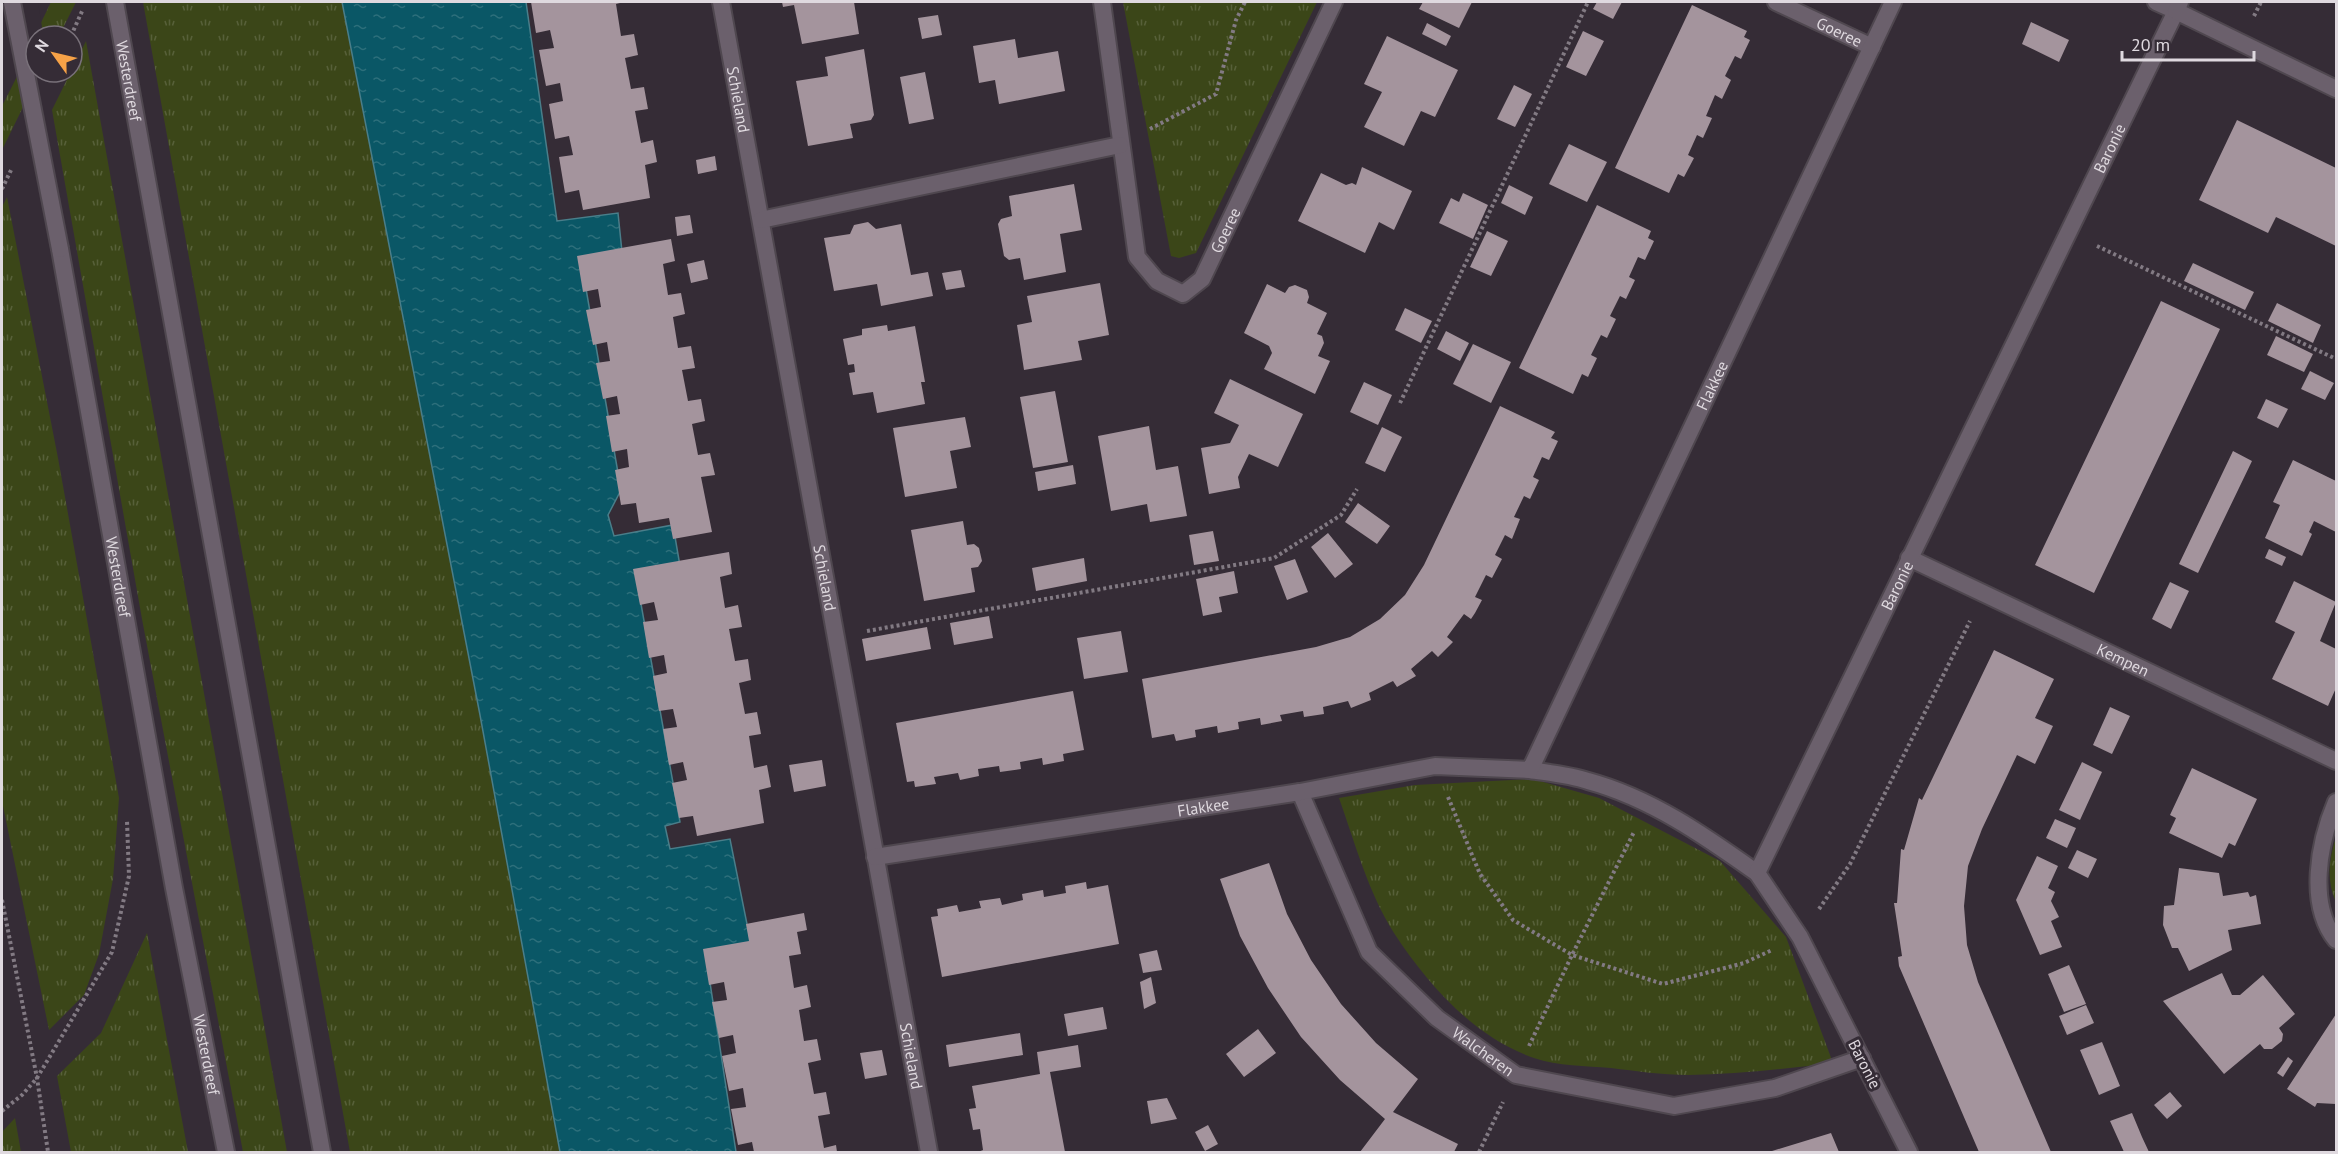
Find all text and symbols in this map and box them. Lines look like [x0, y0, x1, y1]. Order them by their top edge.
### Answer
street label: Goeree [1813, 12, 1865, 51]
north arrow [24, 24, 84, 84]
scale bar [2122, 24, 2254, 62]
text: 20 m [2131, 33, 2170, 56]
text: N [30, 36, 53, 56]
street label: Westerdreef [112, 39, 146, 124]
street label: Schieland [723, 65, 754, 134]
street label: Baronie [2089, 120, 2130, 176]
street label: Goeree [1206, 204, 1245, 256]
street label: Flakkee [1692, 357, 1732, 413]
street label: Westerdreef [101, 535, 136, 620]
street label: Schieland [809, 543, 841, 612]
street label: Baronie [1876, 557, 1917, 613]
street label: Kempen [2094, 639, 2152, 681]
street label: Flakkee [1176, 793, 1230, 821]
street label: Westerdreef [189, 1013, 225, 1098]
street label: Schieland [896, 1021, 927, 1091]
street label: Walcheren [1448, 1022, 1518, 1080]
street label: Baronie [1844, 1036, 1886, 1092]

